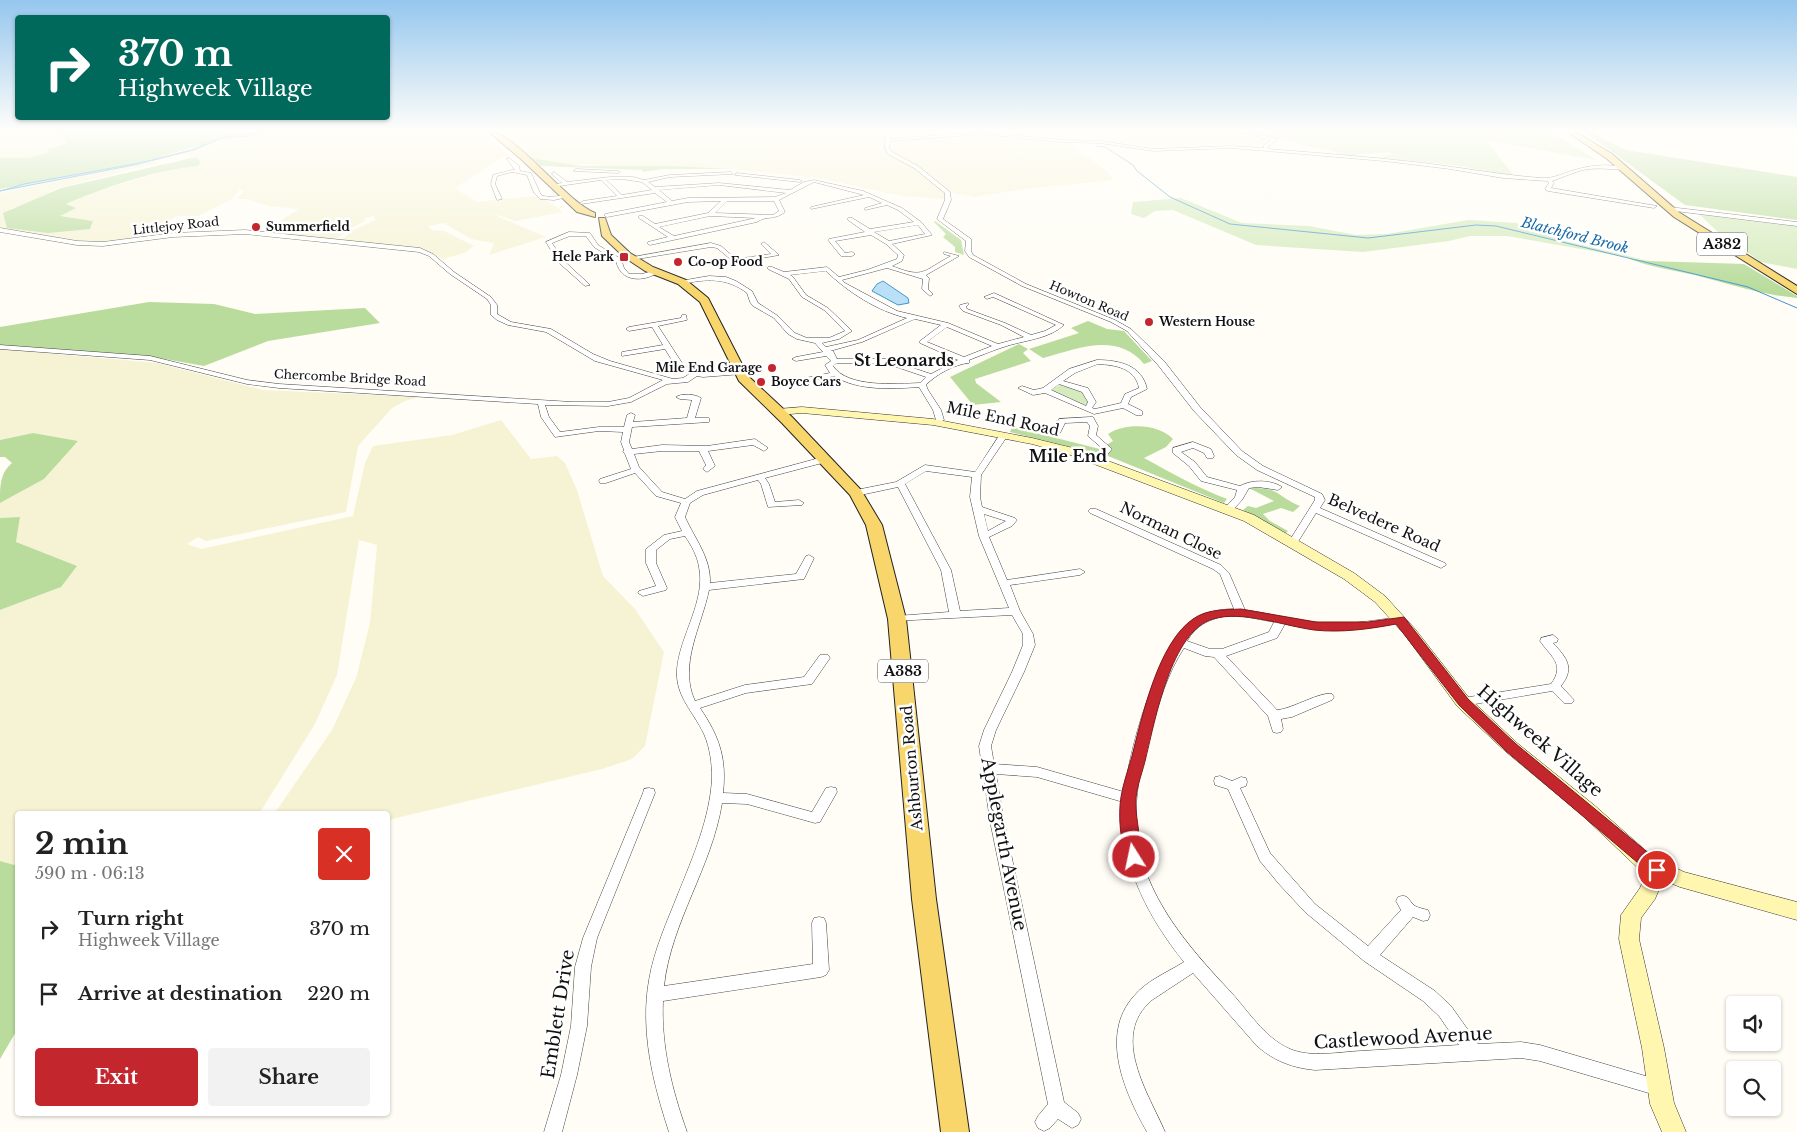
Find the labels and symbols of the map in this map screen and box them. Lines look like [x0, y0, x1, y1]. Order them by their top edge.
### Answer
water label: Blatchford Brook [1519, 213, 1630, 257]
street label: Littlejoy Road [132, 214, 220, 237]
place label: Summerfield [266, 219, 351, 234]
marker: Summerfield [250, 221, 262, 233]
road number: A382 [1697, 232, 1747, 255]
place label: Hele Park [552, 249, 615, 264]
marker: Hele Park [618, 251, 630, 263]
place label: Co-op Food [688, 254, 763, 269]
marker: Co-op Food [672, 256, 684, 268]
street label: Howton Road [1047, 277, 1131, 324]
place label: Western House [1158, 314, 1255, 329]
marker: Western House [1143, 316, 1155, 328]
district label: St Leonards [854, 350, 954, 370]
place label: Mile End Garage [656, 360, 762, 375]
marker: Mile End Garage [766, 362, 778, 374]
street label: Chercombe Bridge Road [274, 366, 426, 389]
place label: Boyce Cars [771, 374, 841, 389]
marker: Boyce Cars [755, 376, 767, 388]
street label: Mile End Road [945, 397, 1061, 440]
district label: Mile End [1029, 446, 1107, 466]
street label: Belvedere Road [1325, 489, 1443, 556]
street label: Norman Close [1117, 498, 1225, 563]
road number: A383 [878, 659, 928, 682]
street label: Highweek Village [1473, 680, 1607, 802]
street label: Ashburton Road [897, 705, 927, 833]
street label: Applegarth Avenue [976, 755, 1032, 932]
position arrow [1107, 830, 1159, 882]
pin [1636, 849, 1678, 891]
street label: Emblett Drive [537, 948, 579, 1080]
street label: Castlewood Avenue [1313, 1022, 1493, 1054]

